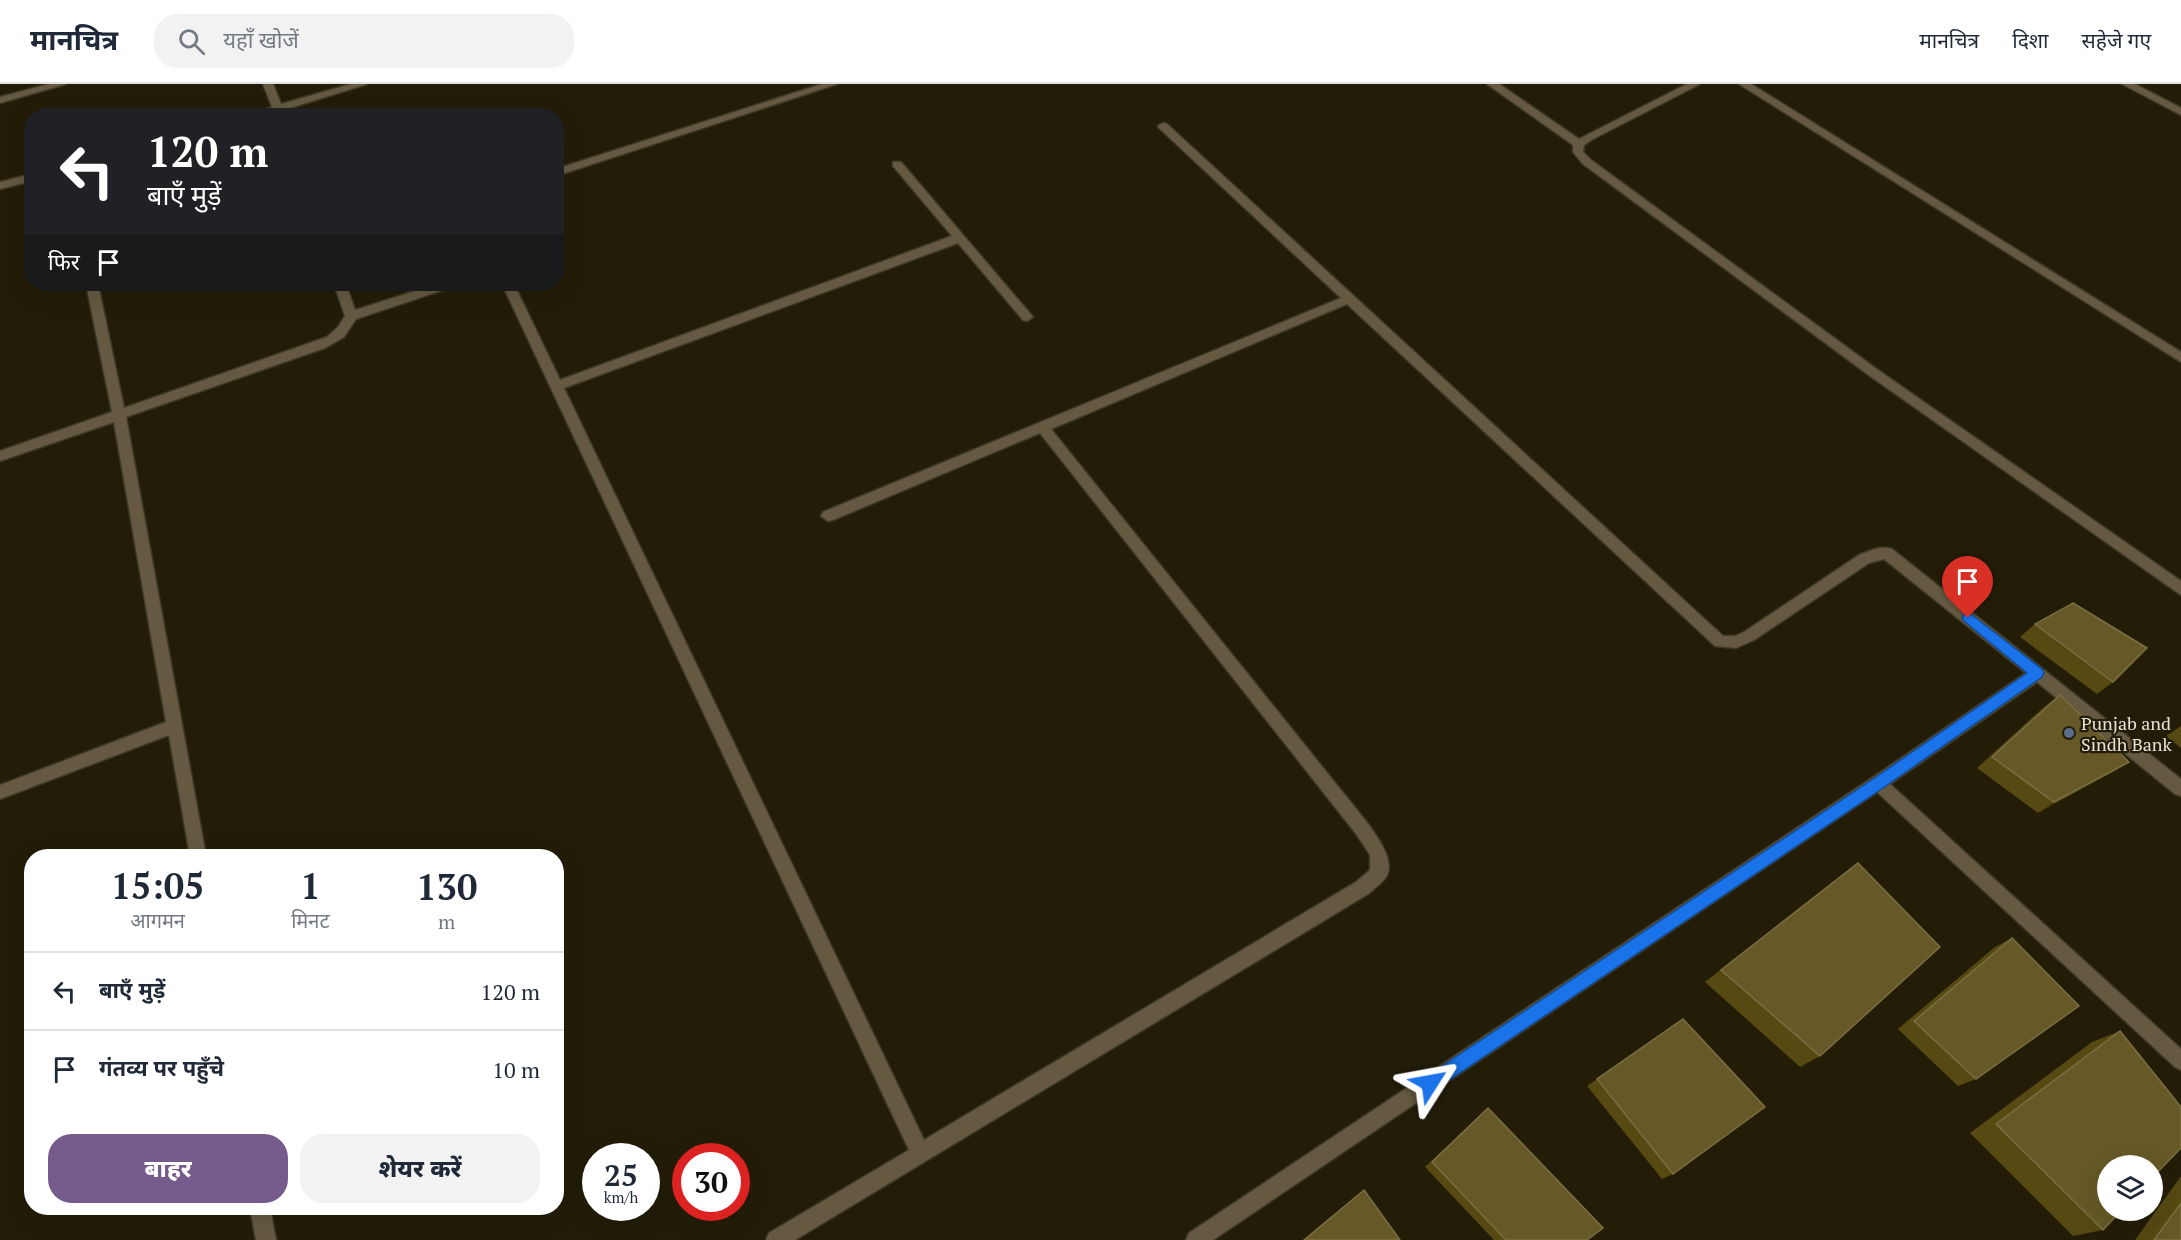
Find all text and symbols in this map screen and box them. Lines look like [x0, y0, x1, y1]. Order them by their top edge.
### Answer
search box [154, 14, 574, 68]
text: मानचित्र [30, 21, 118, 58]
icon: search [175, 25, 208, 58]
text: यहाँ खोजें [223, 25, 299, 54]
text: मानचित्र [1919, 26, 1979, 54]
text: दिशा [2012, 26, 2049, 54]
text: सहेजे गए [2082, 26, 2151, 54]
text: 120 m [147, 123, 268, 179]
icon: left [48, 132, 126, 210]
text: बाएँ मुड़ें [147, 177, 222, 213]
icon: arrive [92, 246, 125, 279]
text: फिर [48, 247, 80, 276]
pin [1942, 556, 1993, 618]
icon: arrive [1951, 565, 1984, 598]
place label: Punjab and Sindh Bank [2081, 711, 2173, 756]
marker: Punjab and Sindh Bank [2062, 726, 2076, 740]
text: 15:05 [111, 862, 204, 909]
text: 1 [300, 862, 320, 909]
text: 130 [416, 863, 477, 910]
text: आगमन [130, 907, 185, 934]
text: मिनट [291, 907, 329, 934]
text: m [438, 908, 455, 935]
icon: left [48, 975, 81, 1008]
text: बाएँ मुड़ें [99, 975, 165, 1004]
text: 120 m [480, 977, 540, 1006]
position arrow [1398, 1051, 1462, 1115]
icon: arrive [48, 1053, 81, 1086]
text: गंतव्य पर पहुँचे [99, 1053, 224, 1082]
text: 10 m [492, 1055, 540, 1084]
button: बाहर [48, 1134, 288, 1203]
button: शेयर करें [300, 1134, 540, 1203]
speed limit sign: 30 [672, 1143, 750, 1221]
text: 25 [604, 1155, 638, 1195]
map controls [2097, 1155, 2163, 1221]
button: layers [2097, 1155, 2163, 1221]
text: km/h [604, 1187, 638, 1207]

